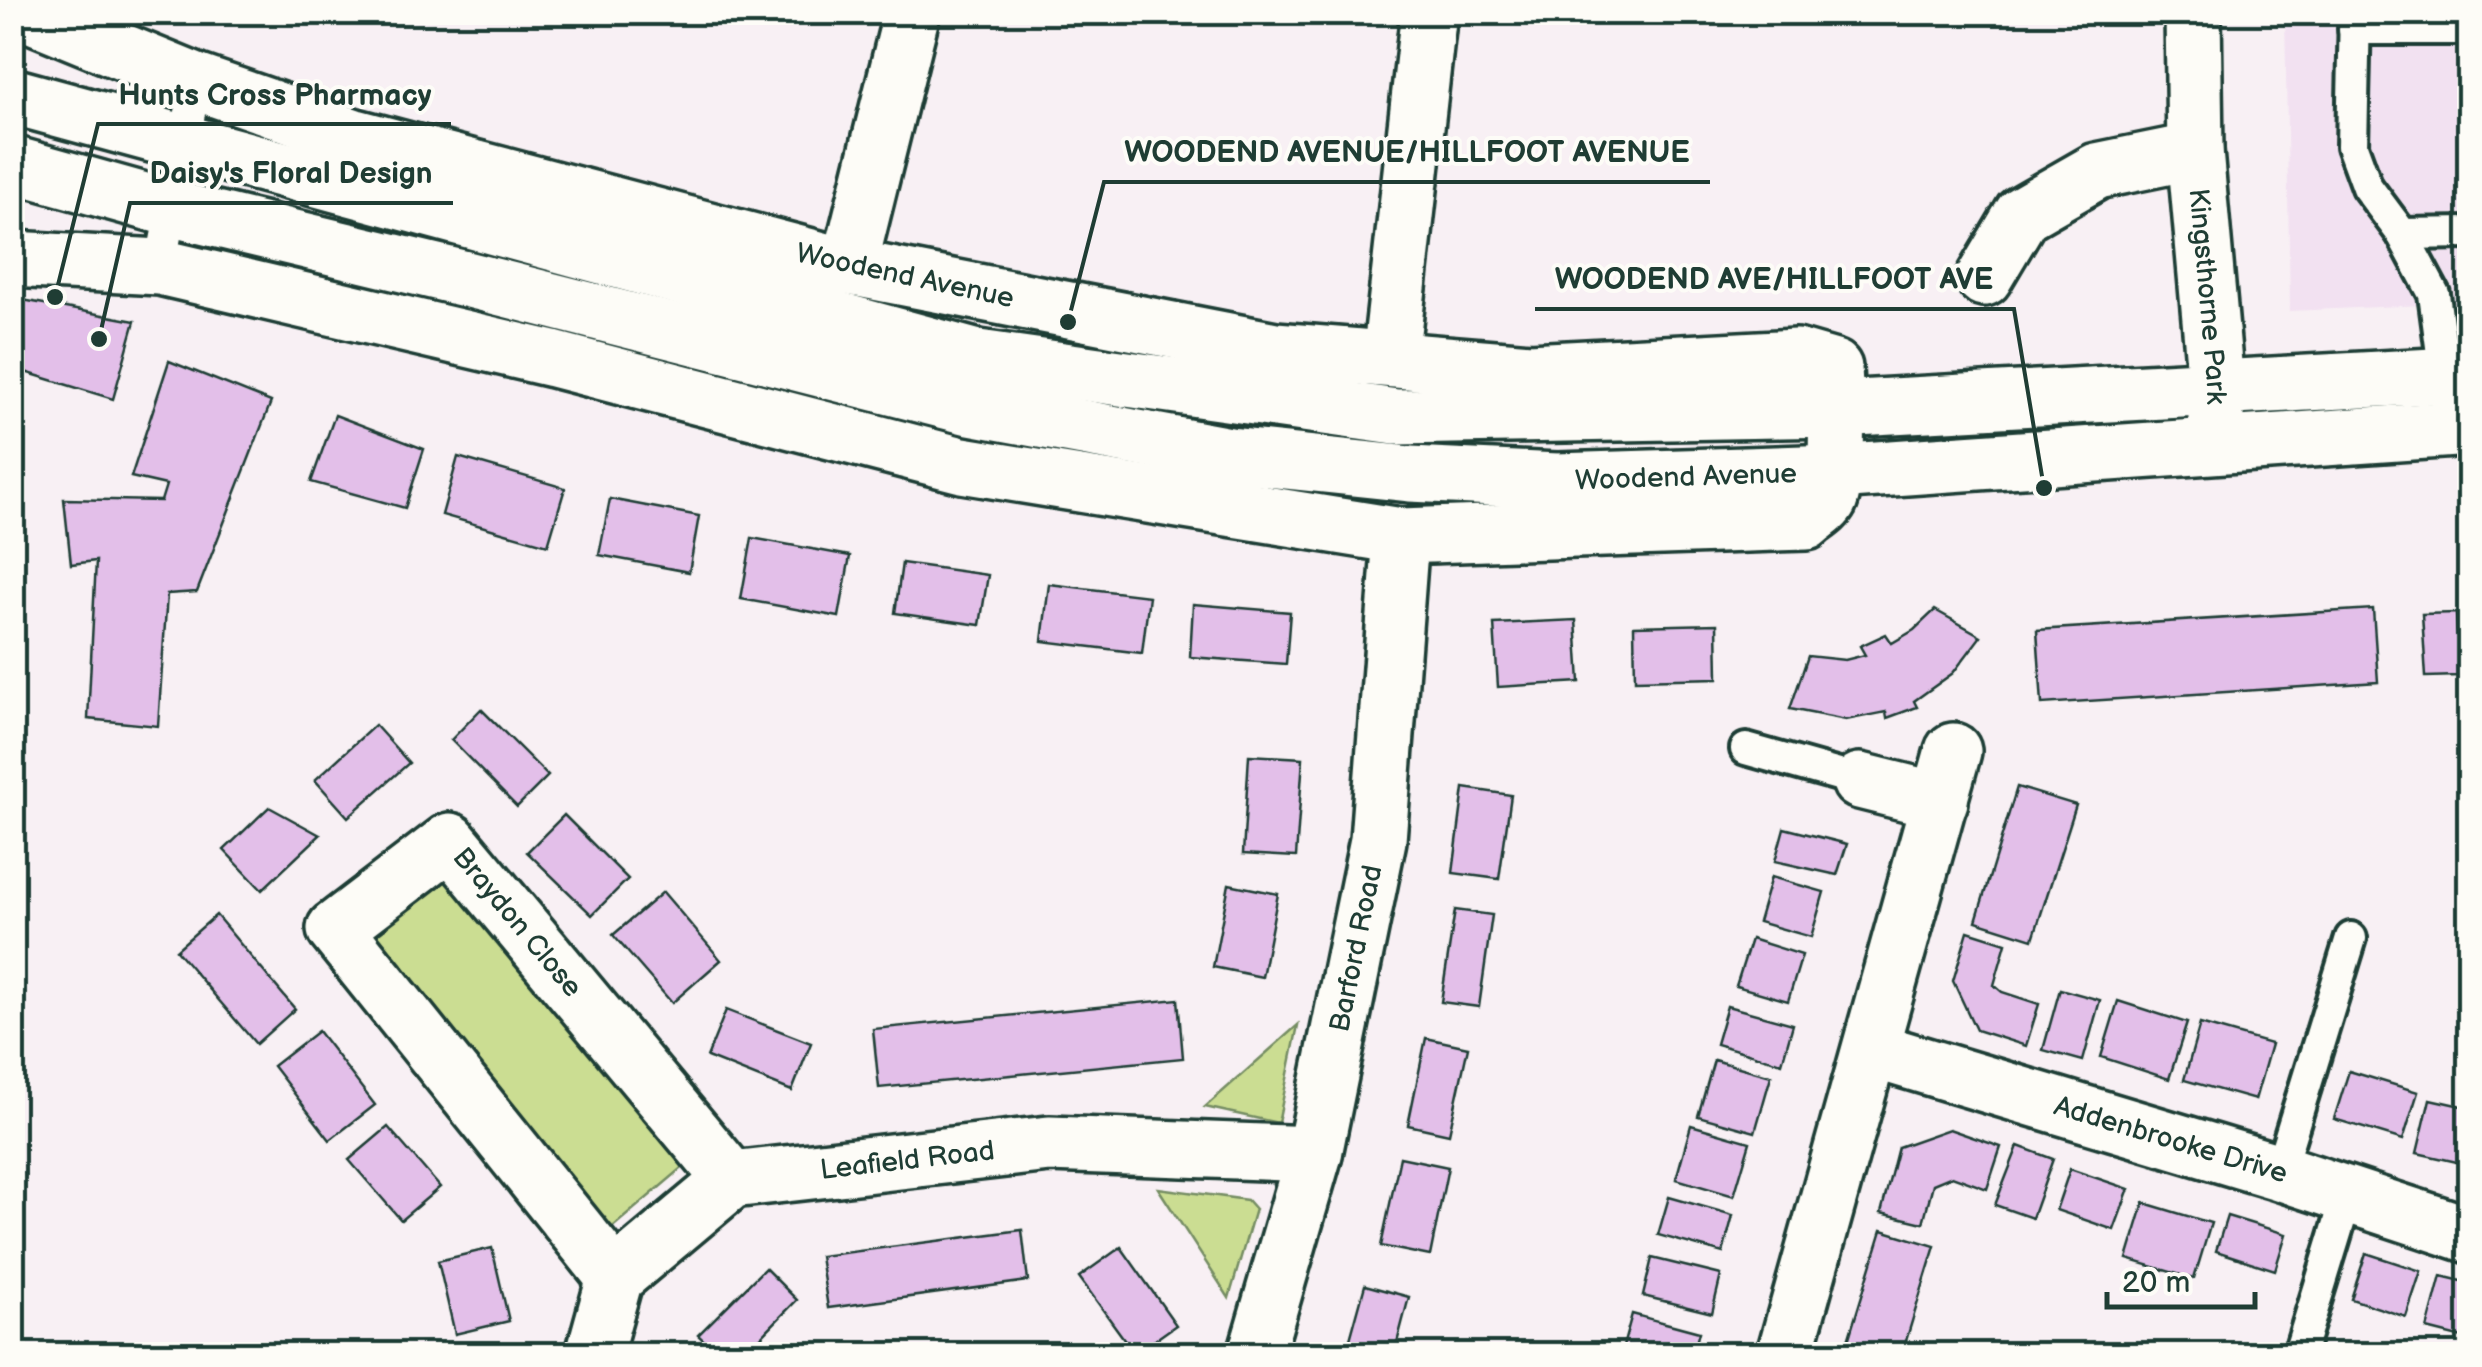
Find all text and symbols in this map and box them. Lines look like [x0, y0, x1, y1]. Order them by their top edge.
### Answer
callout: Hunts Cross Pharmacy [98, 64, 451, 124]
text: Hunts Cross Pharmacy [118, 78, 432, 114]
callout: WOODEND AVENUE/HILLFOOT AVENUE [1104, 122, 1710, 182]
text: WOODEND AVENUE/HILLFOOT AVENUE [1124, 135, 1690, 171]
callout: Daisy's Floral Design [130, 143, 453, 203]
text: Daisy's Floral Design [149, 156, 433, 192]
street label: Kingsthorne Park [2182, 187, 2233, 405]
street label: Woodend Avenue [793, 237, 1017, 315]
callout: WOODEND AVE/HILLFOOT AVE [1535, 249, 2014, 309]
text: WOODEND AVE/HILLFOOT AVE [1555, 262, 1993, 298]
street label: Woodend Avenue [1575, 457, 1797, 497]
street label: Braydon Close [446, 841, 589, 1004]
street label: Barford Road [1323, 862, 1389, 1035]
street label: Addenbrooke Drive [2050, 1089, 2291, 1190]
street label: Leafield Road [818, 1134, 996, 1186]
scale bar [2107, 1247, 2254, 1309]
text: 20 m [2122, 1265, 2190, 1301]

